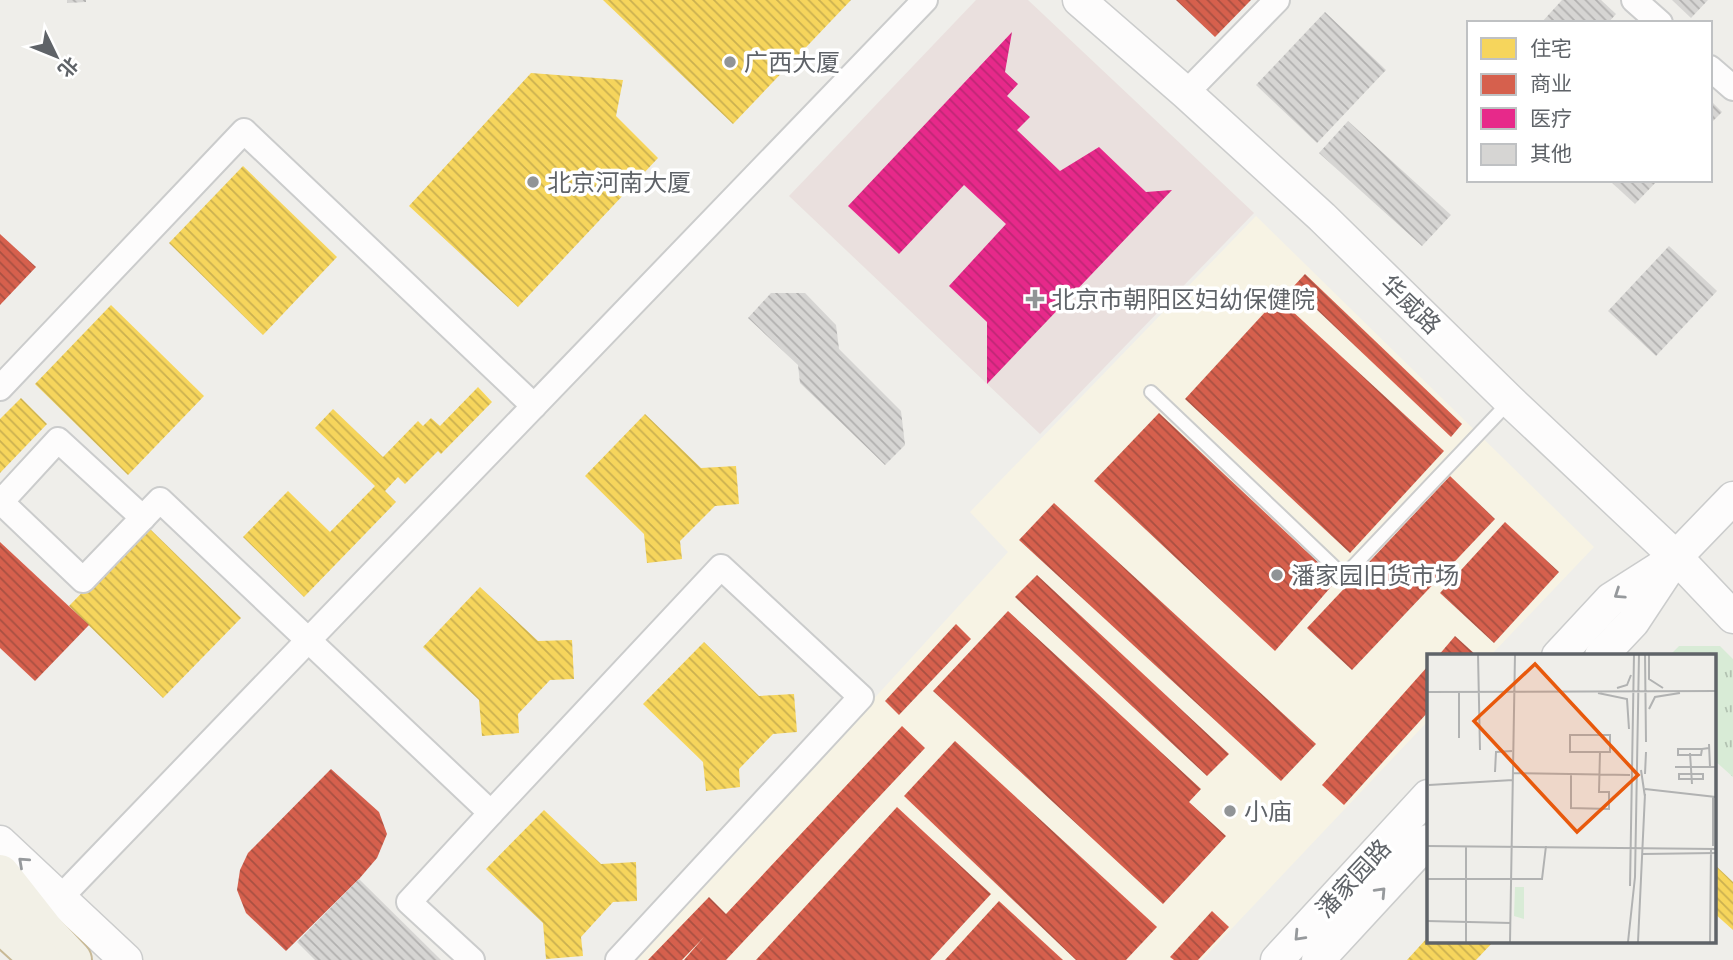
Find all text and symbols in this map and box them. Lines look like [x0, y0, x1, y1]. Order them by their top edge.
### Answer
north arrow [21, 21, 91, 91]
legend [1467, 21, 1712, 182]
text: 住宅 [1530, 35, 1572, 61]
place label: 广西大厦 [744, 47, 840, 77]
text: 北 [53, 52, 84, 83]
marker: 广西大厦 [722, 54, 738, 70]
text: 商业 [1530, 70, 1572, 96]
text: 医疗 [1530, 105, 1572, 131]
text: 其他 [1530, 140, 1572, 166]
place label: 北京河南大厦 [547, 167, 691, 197]
marker: 北京河南大厦 [525, 174, 541, 190]
street label: 华威路 [1375, 268, 1447, 340]
place label: 北京市朝阳区妇幼保健院 [1051, 284, 1315, 314]
marker: 北京市朝阳区妇幼保健院 [1025, 289, 1045, 309]
place label: 潘家园旧货市场 [1291, 560, 1459, 590]
marker: 潘家园旧货市场 [1269, 567, 1285, 583]
one-way arrow [1614, 586, 1627, 598]
inset map [1427, 654, 1716, 942]
place label: 小庙 [1244, 796, 1292, 826]
marker: 小庙 [1222, 803, 1238, 819]
street label: 潘家园路 [1309, 833, 1397, 923]
one-way arrow [18, 858, 31, 871]
one-way arrow [1373, 887, 1386, 900]
one-way arrow [1295, 928, 1307, 941]

